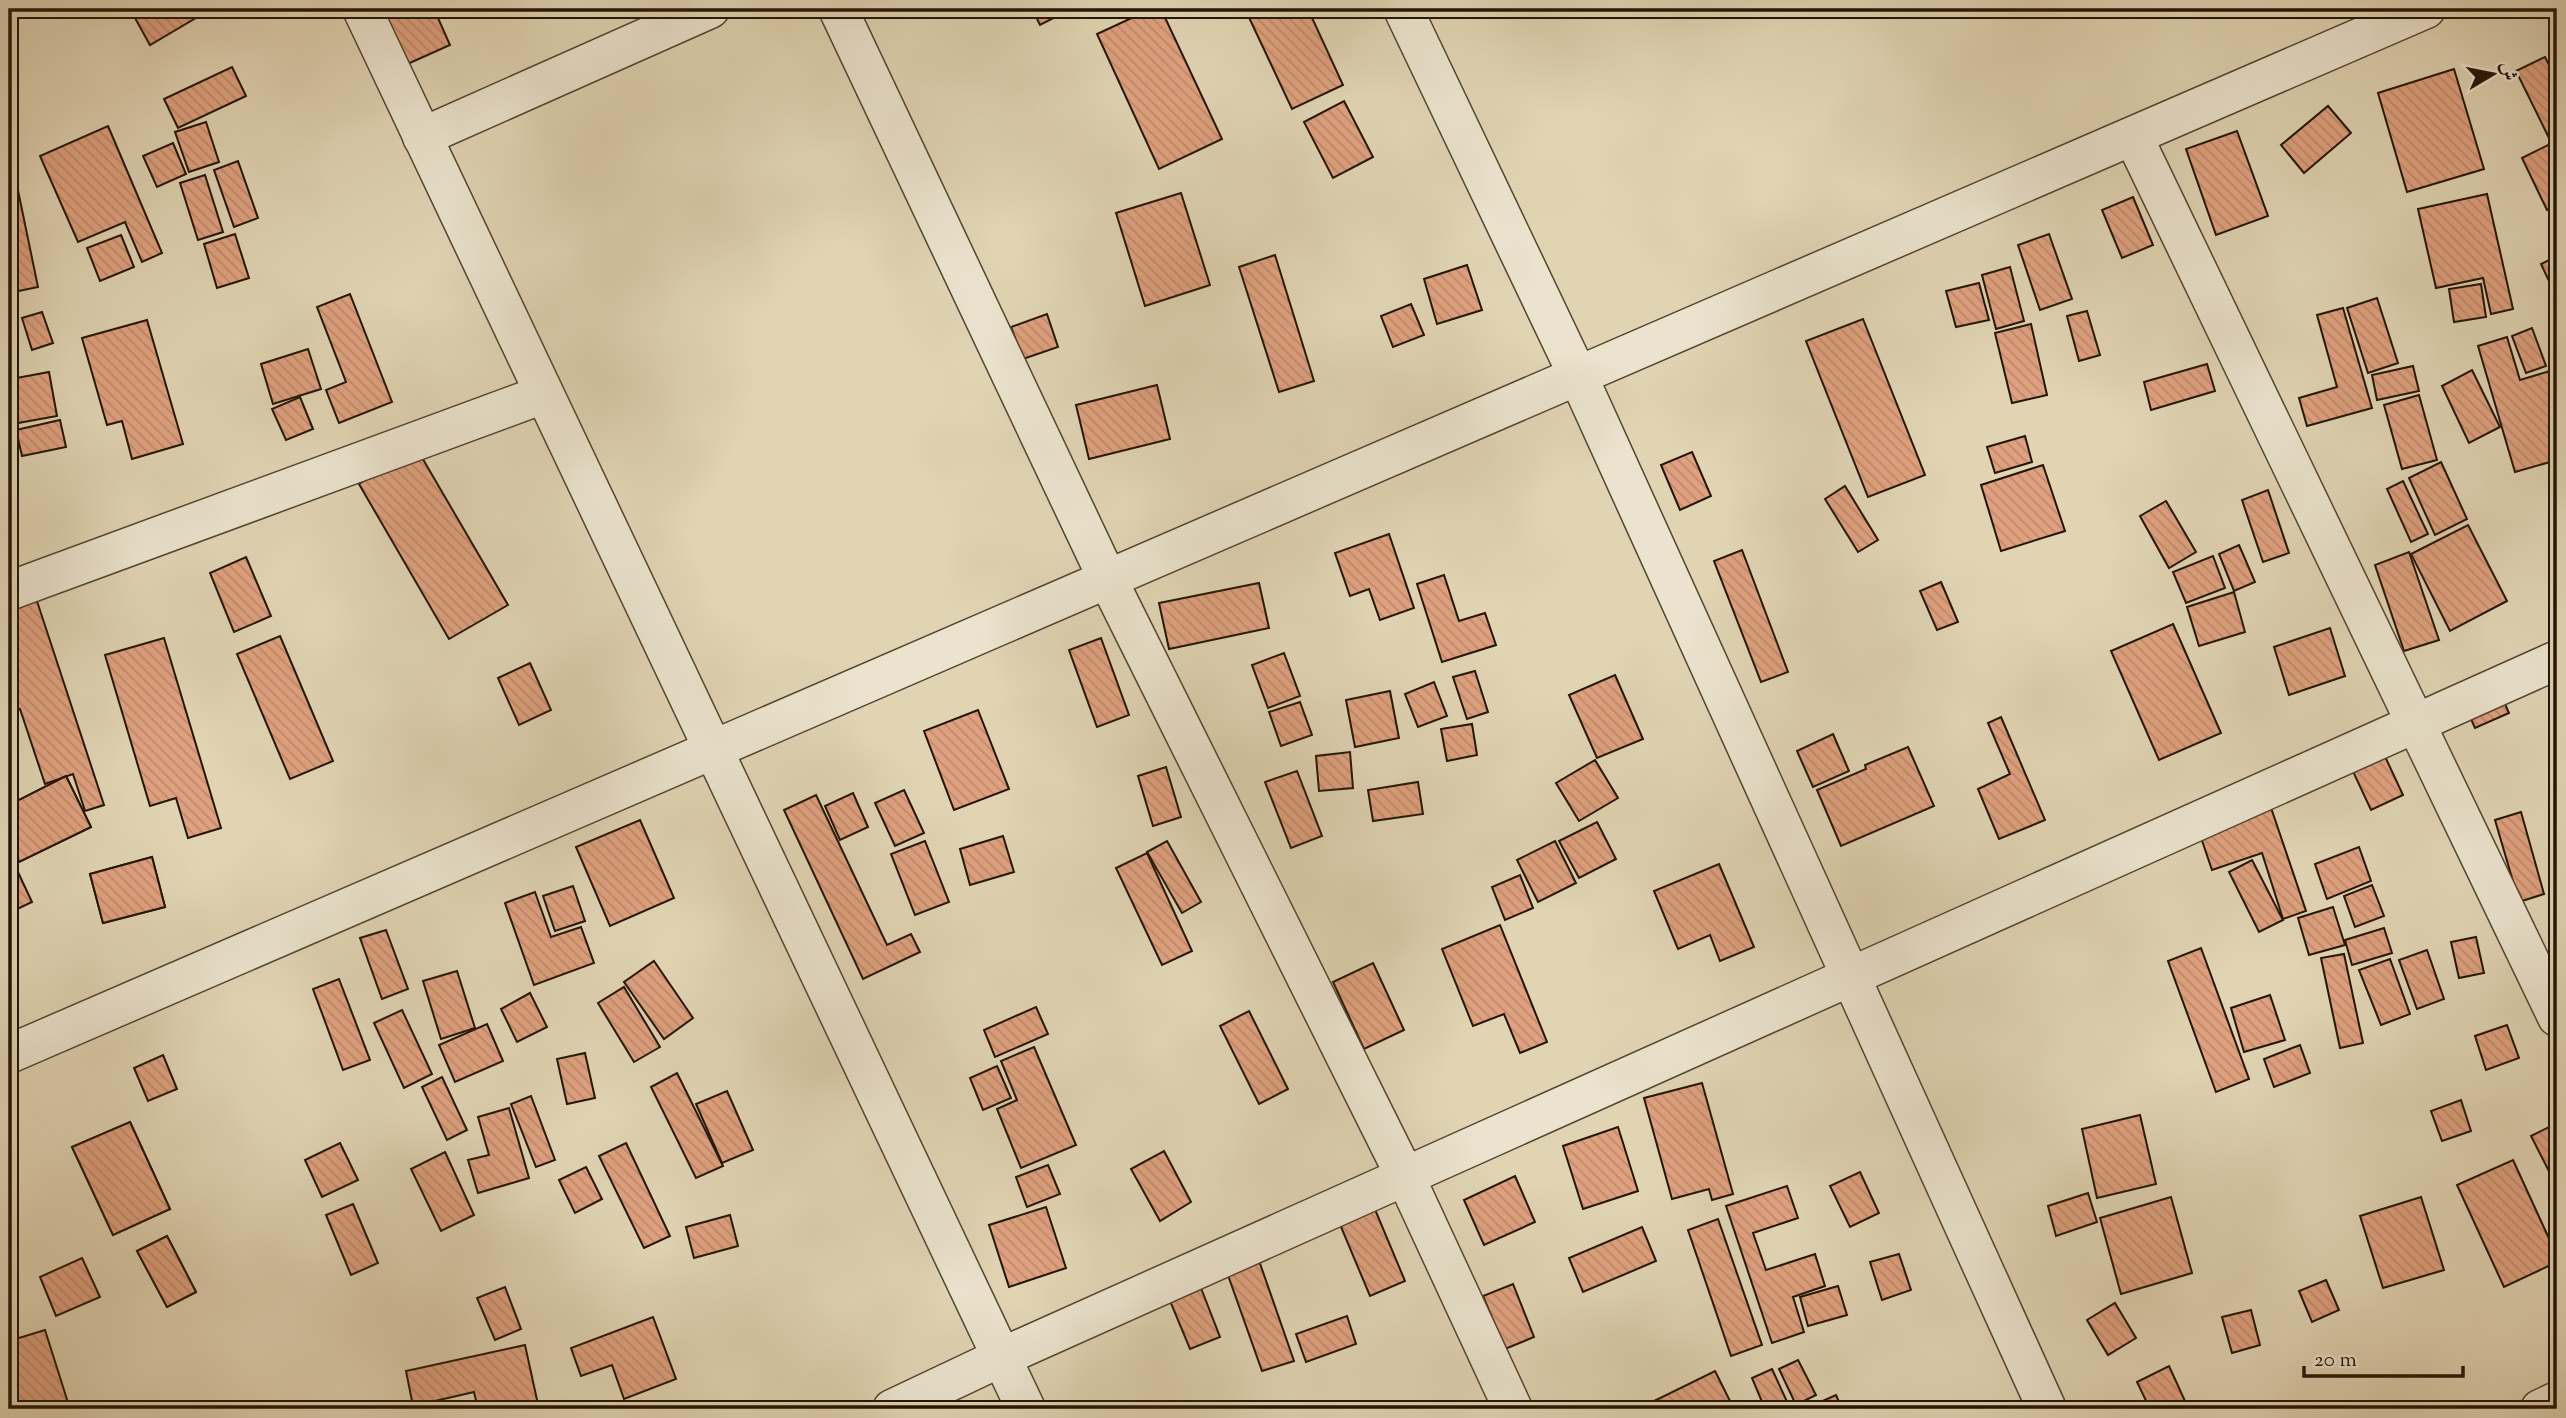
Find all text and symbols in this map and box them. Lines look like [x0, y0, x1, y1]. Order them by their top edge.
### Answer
north arrow [2458, 38, 2528, 108]
text: ش [2492, 60, 2522, 83]
scale bar [2304, 1334, 2463, 1378]
text: 20 m [2314, 1346, 2357, 1376]

